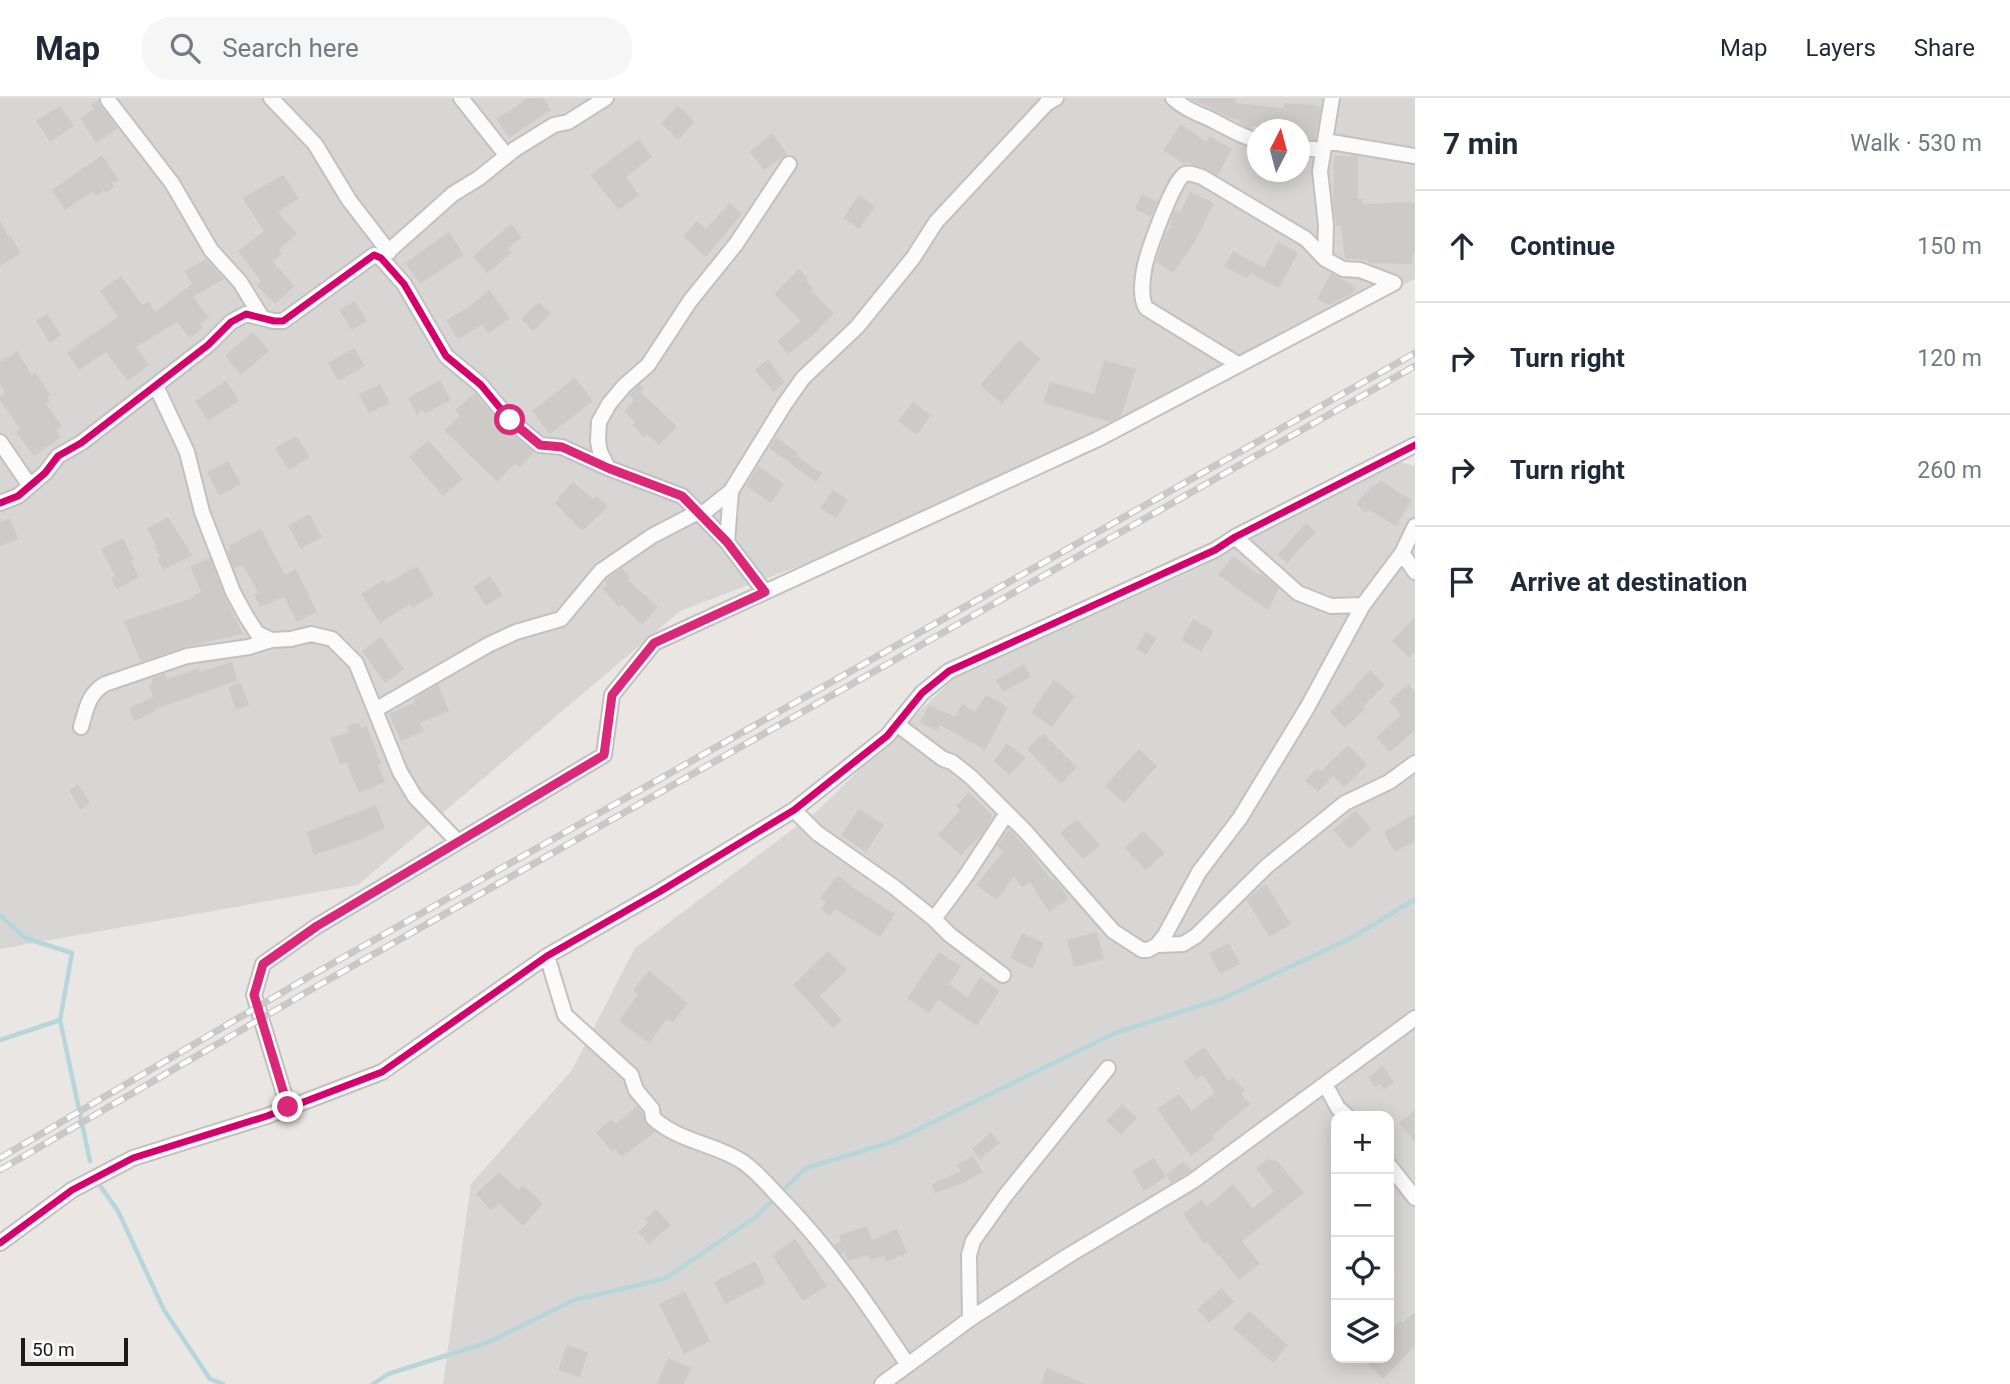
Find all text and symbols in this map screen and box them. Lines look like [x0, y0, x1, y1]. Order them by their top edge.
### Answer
search box [142, 17, 632, 80]
text: Map [35, 29, 100, 68]
icon: search [166, 29, 204, 67]
text: Search here [222, 33, 359, 63]
text: Map [1720, 34, 1768, 62]
text: Layers [1806, 34, 1876, 62]
text: Share [1914, 34, 1975, 62]
north arrow [1247, 119, 1310, 182]
text: 7 min [1443, 126, 1518, 161]
text: Walk · 530 m [1850, 130, 1982, 157]
icon: ahead [1443, 227, 1481, 265]
text: Continue [1510, 231, 1615, 261]
text: 150 m [1917, 233, 1982, 260]
icon: right [1443, 339, 1481, 377]
text: Turn right [1510, 343, 1625, 373]
text: 120 m [1917, 345, 1982, 372]
route start [494, 404, 525, 435]
icon: right [1443, 451, 1481, 489]
text: Turn right [1510, 455, 1625, 485]
text: 260 m [1917, 457, 1982, 484]
icon: arrive [1443, 563, 1481, 601]
text: Arrive at destination [1510, 567, 1747, 597]
route end [272, 1091, 303, 1122]
map controls [1331, 1111, 1394, 1363]
button: + [1331, 1111, 1394, 1174]
button: − [1331, 1174, 1394, 1237]
button: locate [1331, 1237, 1394, 1300]
button: layers [1331, 1300, 1394, 1363]
scale bar [21, 1335, 128, 1367]
text: 50 m [32, 1338, 75, 1361]

